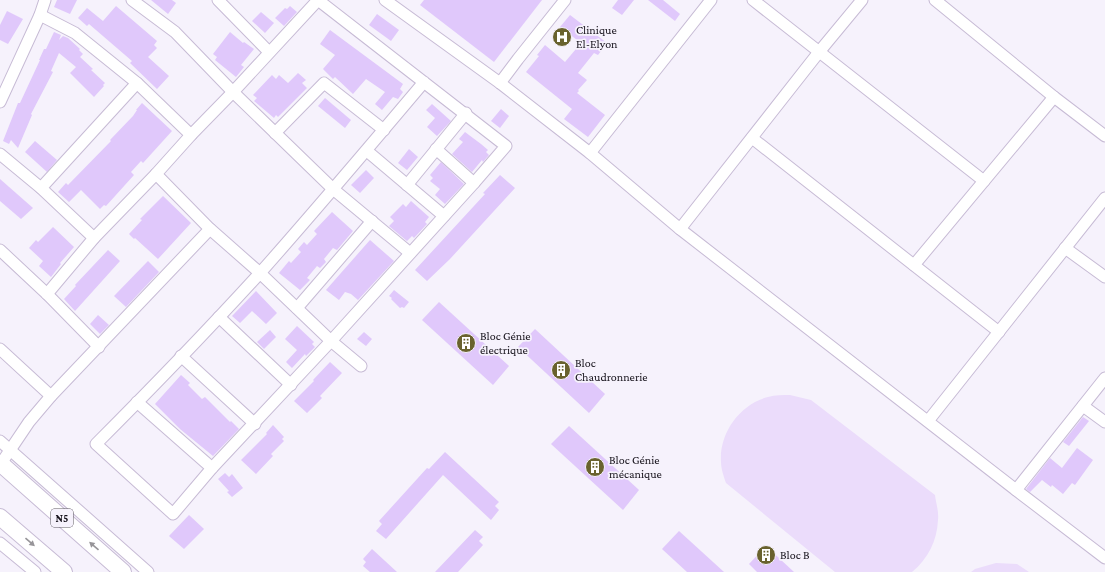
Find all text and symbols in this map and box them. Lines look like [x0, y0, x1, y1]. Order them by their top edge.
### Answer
place label: Clinique El-Elyon [576, 23, 618, 51]
hospital icon: Clinique El-Elyon [551, 26, 573, 48]
place label: Bloc Génie électrique [480, 329, 531, 357]
building icon: Bloc Génie électrique [455, 332, 477, 354]
place label: Bloc Chaudronnerie [575, 356, 648, 384]
building icon: Bloc Chaudronnerie [550, 359, 572, 381]
place label: Bloc Génie mécanique [609, 453, 662, 481]
building icon: Bloc Génie mécanique [584, 456, 606, 478]
road number: N5 [51, 509, 73, 527]
one-way arrow [24, 538, 35, 547]
one-way arrow [89, 542, 99, 551]
building icon: Bloc B [755, 544, 777, 566]
place label: Bloc B [780, 548, 810, 562]

